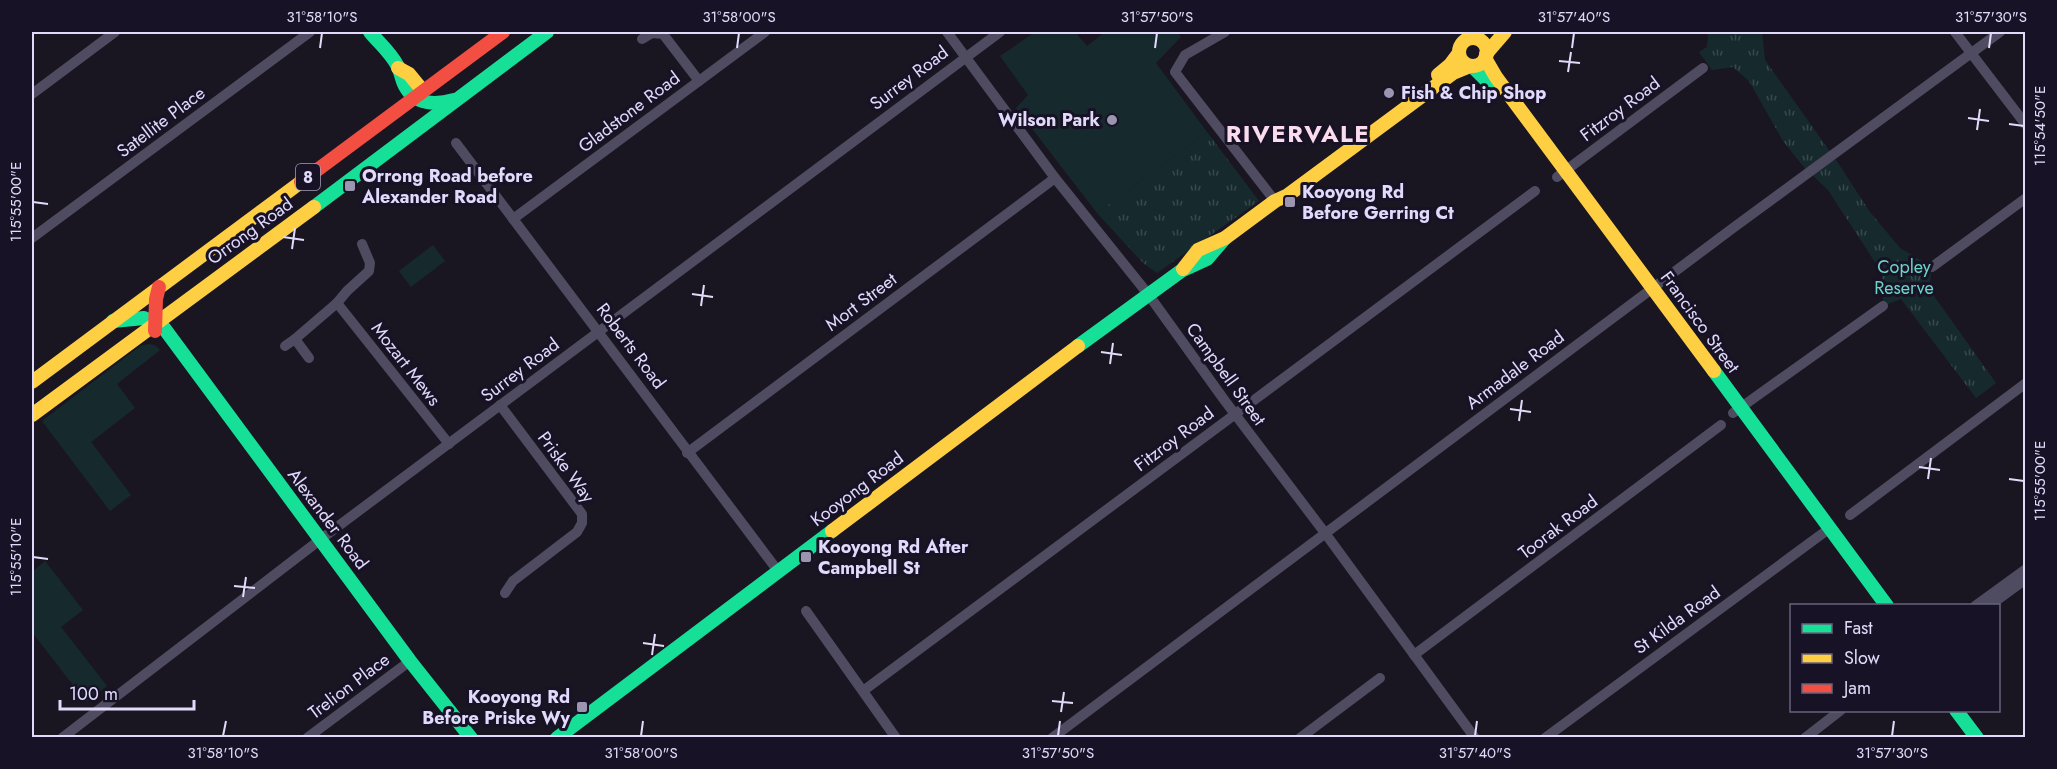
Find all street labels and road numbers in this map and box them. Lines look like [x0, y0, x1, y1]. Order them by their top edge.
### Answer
street label: Surrey Road [864, 40, 954, 116]
street label: Gladstone Road [573, 65, 685, 159]
street label: Fitzroy Road [1575, 70, 1665, 148]
street label: Satellite Place [111, 80, 211, 164]
road number: 8 [296, 164, 320, 190]
street label: Orrong Road [202, 191, 298, 271]
street label: Mort Street [820, 266, 903, 337]
street label: Francisco Street [1654, 266, 1746, 379]
street label: Roberts Road [590, 298, 672, 394]
street label: Mozart Mews [365, 317, 447, 411]
street label: Campbell Street [1180, 317, 1273, 431]
street label: Armadale Road [1460, 324, 1570, 416]
street label: Surrey Road [475, 332, 565, 408]
street label: Fitzroy Road [1129, 400, 1219, 478]
street label: Priske Way [531, 426, 601, 508]
street label: Kooyong Road [805, 445, 909, 533]
street label: Alexander Road [281, 463, 375, 575]
street label: Toorak Road [1513, 489, 1603, 565]
street label: St Kilda Road [1628, 580, 1726, 660]
street label: Trelion Place [303, 647, 395, 725]

